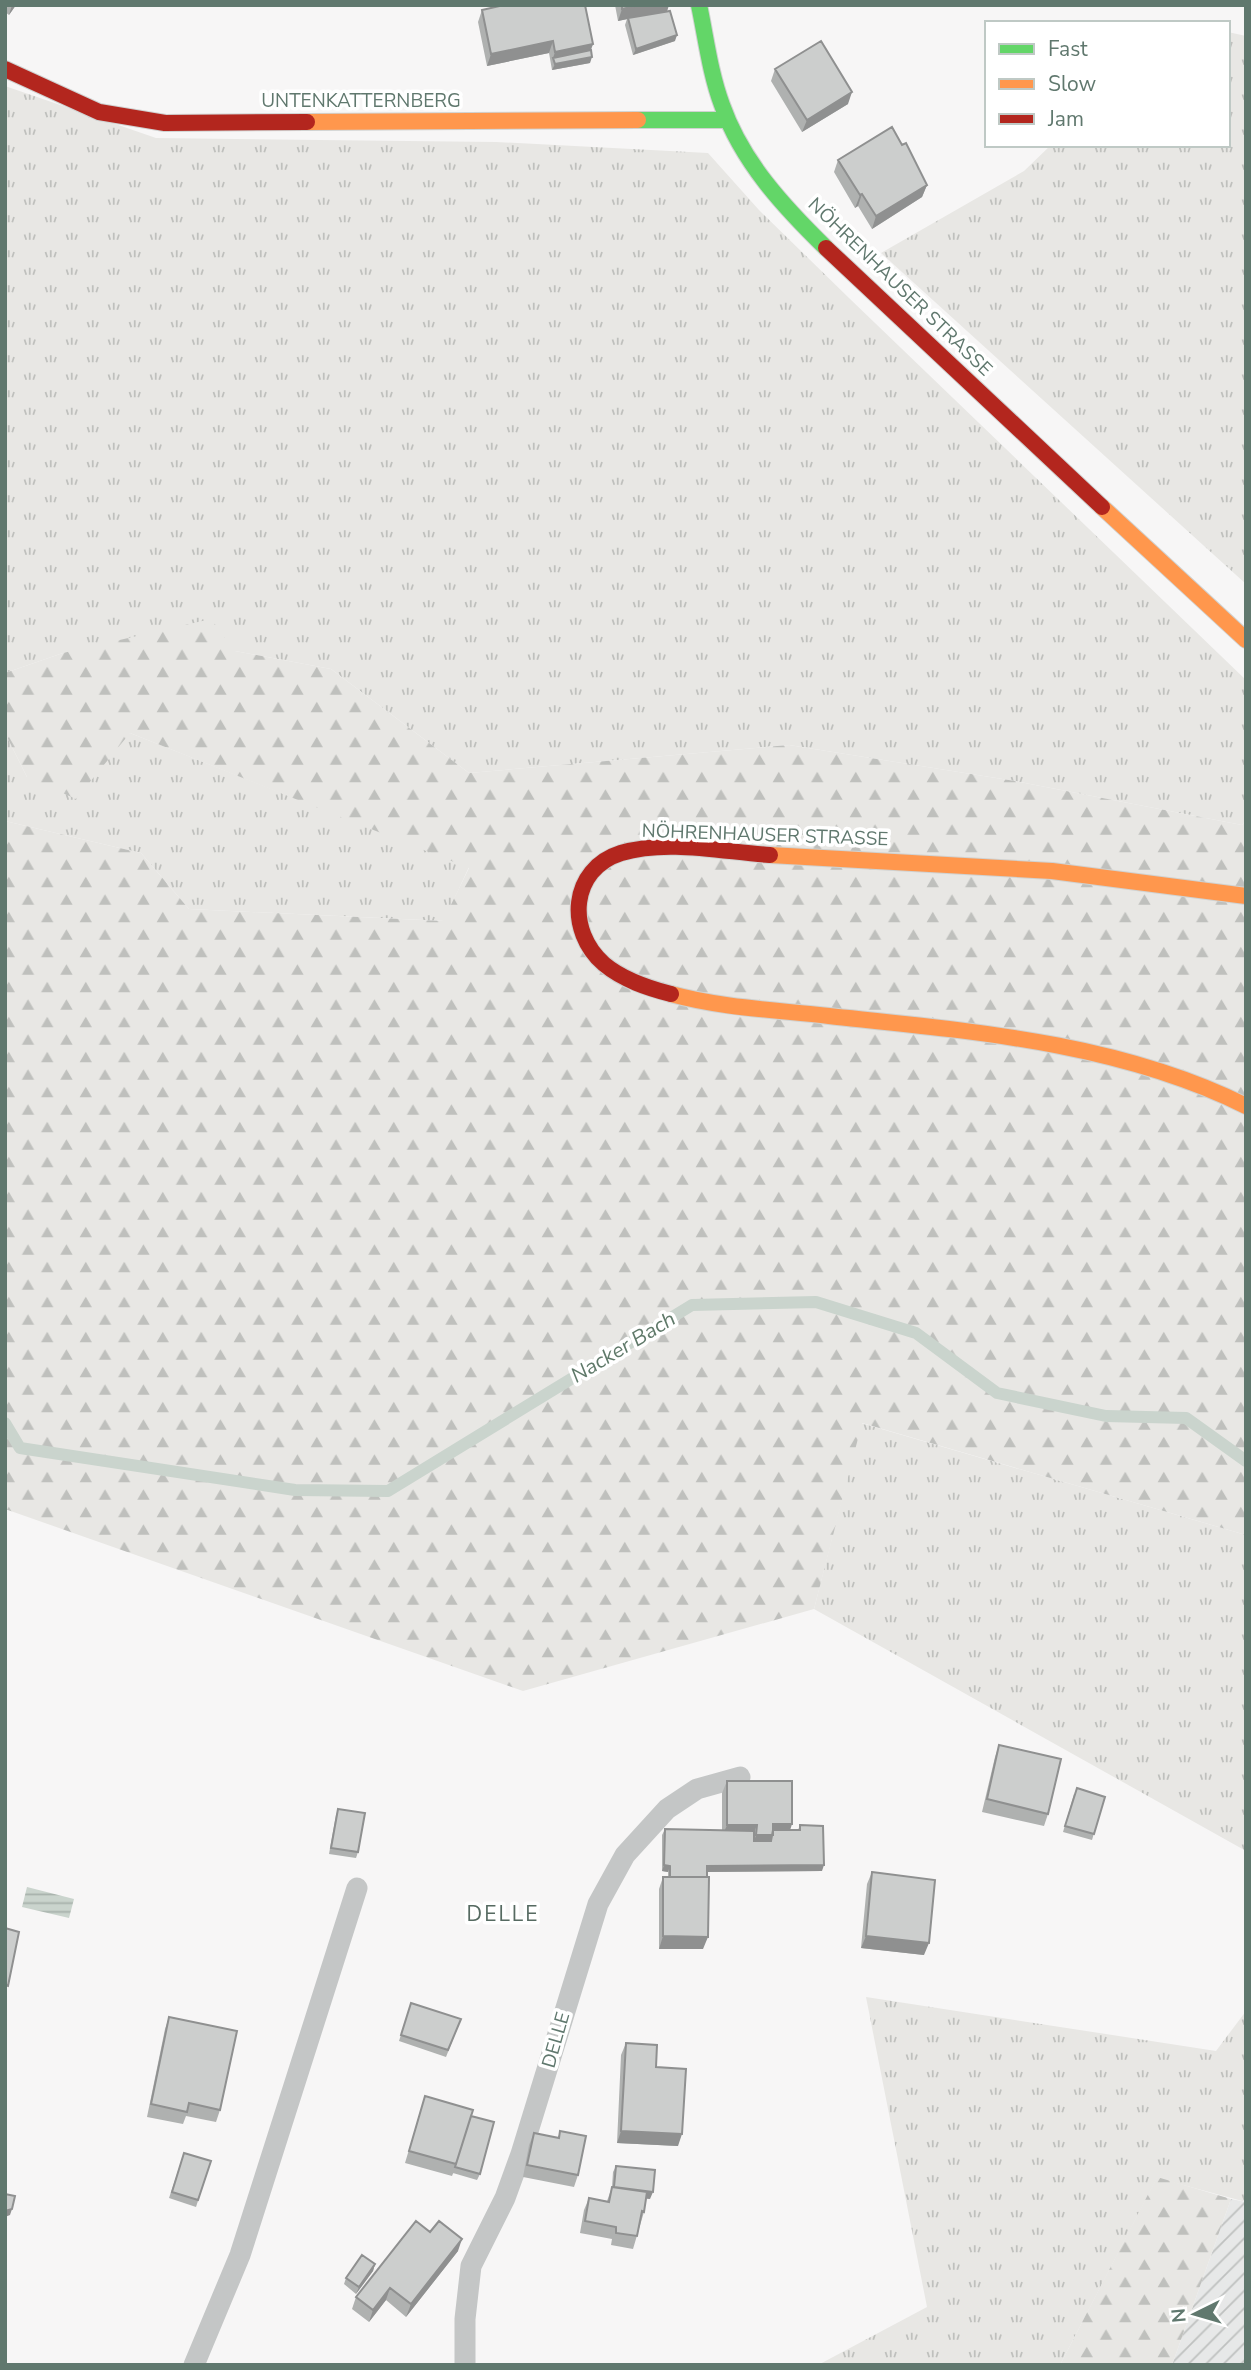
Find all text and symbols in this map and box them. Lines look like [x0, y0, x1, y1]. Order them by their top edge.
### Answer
legend [985, 21, 1230, 147]
text: Fast [1048, 35, 1088, 63]
text: Slow [1048, 70, 1097, 98]
street label: UNTENKATTERNBERG [261, 88, 461, 114]
text: Jam [1047, 105, 1084, 133]
street label: NÖHRENHAUSER STRASSE [802, 192, 998, 382]
street label: NÖHRENHAUSER STRASSE [641, 818, 889, 852]
water label: Nacker Bach [565, 1305, 681, 1389]
district label: DELLE [467, 1900, 539, 1928]
street label: DELLE [536, 2009, 576, 2071]
north arrow [1160, 2279, 1230, 2349]
text: N [1165, 2307, 1193, 2324]

